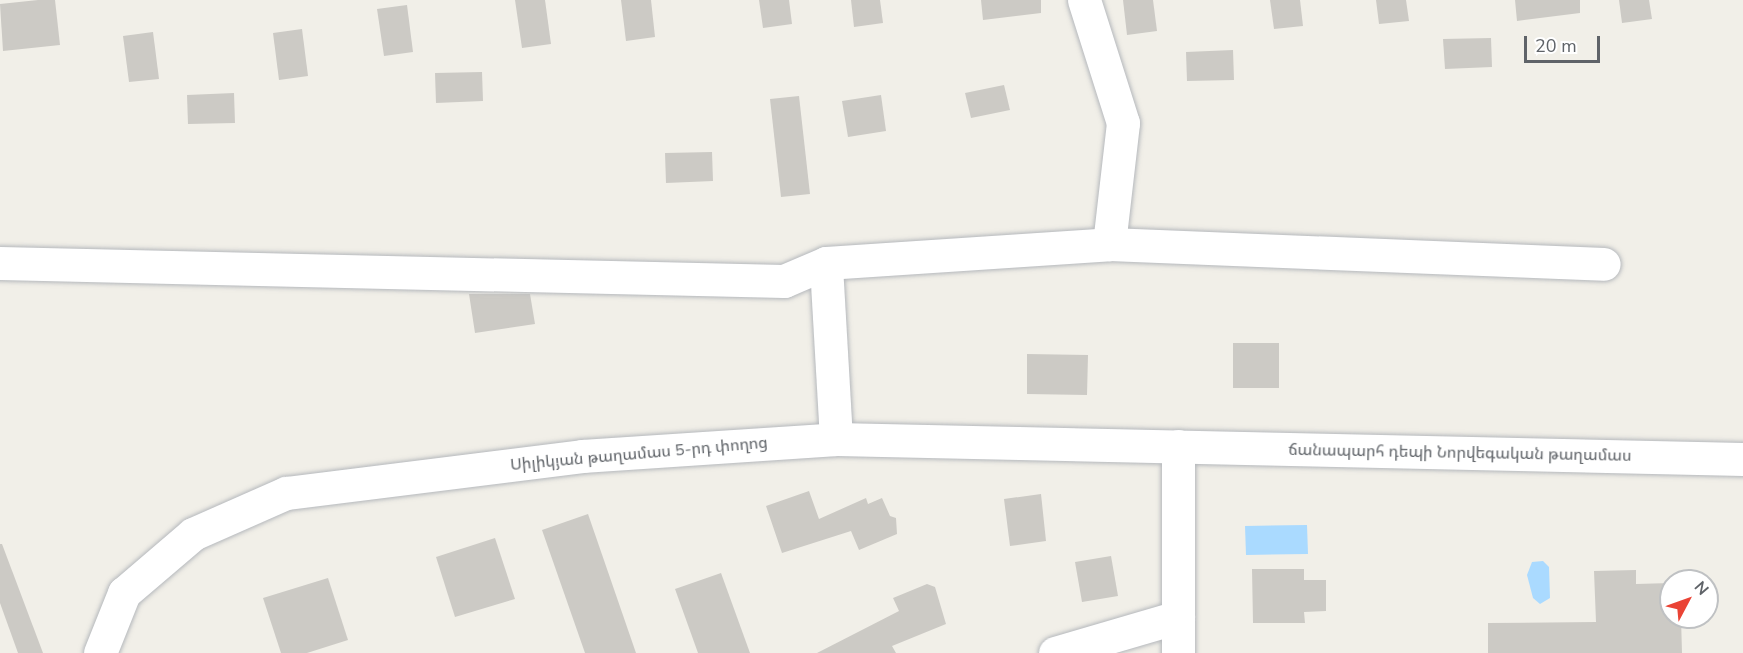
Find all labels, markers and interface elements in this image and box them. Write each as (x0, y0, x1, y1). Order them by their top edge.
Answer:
scale bar (1527, 24, 1604, 62)
text: 20 m (1535, 34, 1577, 58)
street label: Սիլիկյան թաղամաս 5-րդ փողոց (509, 433, 769, 475)
street label: ճանապարհ դեպի Նորվեգական թաղամաս (1288, 440, 1632, 466)
north arrow (1659, 569, 1719, 629)
text: N (1689, 577, 1713, 600)

